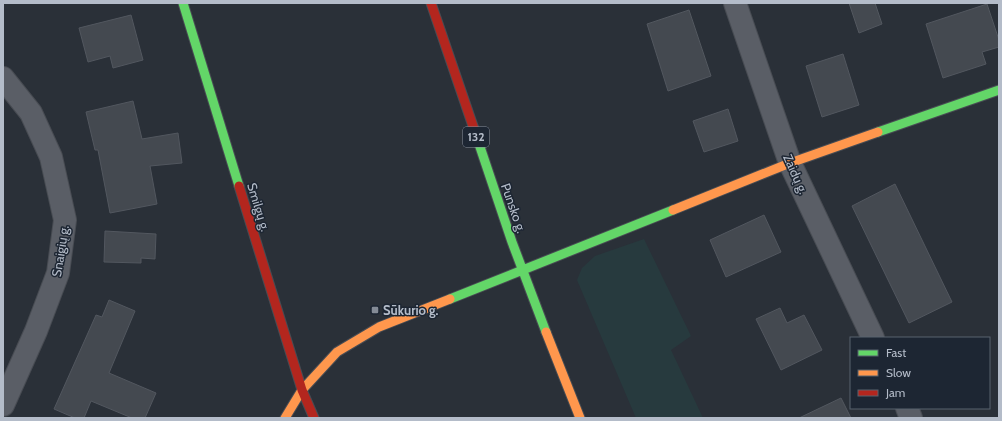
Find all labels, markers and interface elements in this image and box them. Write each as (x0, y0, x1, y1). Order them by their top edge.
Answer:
road number: 132 (463, 127, 489, 147)
street label: Zaidų g. (780, 151, 812, 197)
street label: Smilgų g. (244, 181, 274, 234)
street label: Punsko g. (498, 181, 530, 235)
street label: Snaigių g. (48, 224, 72, 278)
place label: Sūkurio g. (383, 302, 438, 318)
marker: Sūkurio g. (370, 305, 380, 315)
legend (850, 337, 990, 409)
text: Fast (886, 345, 906, 360)
text: Slow (886, 365, 911, 380)
text: Jam (885, 385, 905, 400)

